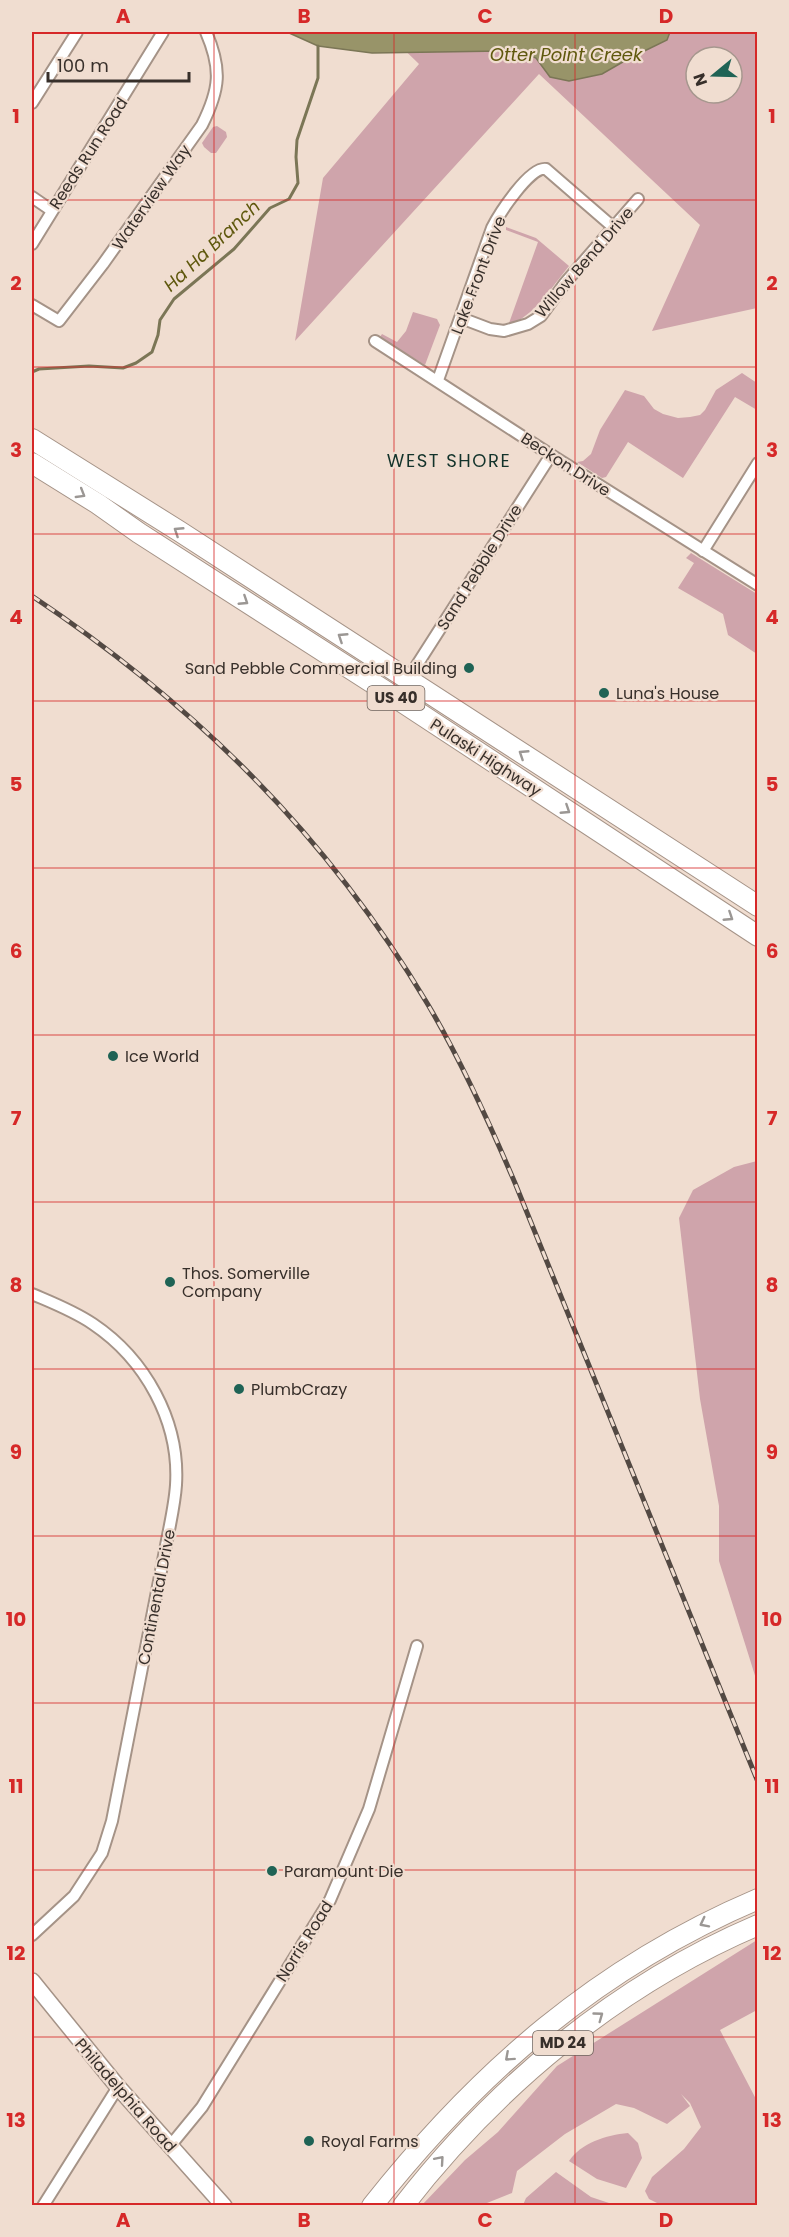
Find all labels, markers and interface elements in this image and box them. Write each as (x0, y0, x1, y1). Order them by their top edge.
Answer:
text: A (116, 2, 131, 30)
text: B (297, 2, 311, 30)
text: C (477, 2, 493, 30)
text: D (659, 2, 673, 30)
water label: Otter Point Creek (490, 42, 643, 67)
scale bar (48, 45, 189, 83)
north arrow (684, 45, 744, 105)
text: 100 m (57, 53, 109, 78)
text: N (687, 70, 713, 89)
street label: Reeds Run Road (44, 93, 133, 214)
text: 1 (12, 102, 20, 130)
text: 1 (768, 102, 776, 130)
street label: Waterview Way (106, 140, 196, 255)
water label: Ha Ha Branch (158, 194, 265, 297)
street label: Willow Bend Drive (530, 202, 639, 323)
street label: Lake Front Drive (445, 213, 512, 338)
text: 2 (10, 269, 22, 297)
text: 2 (766, 269, 778, 297)
street label: Beckon Drive (516, 427, 615, 502)
text: 3 (10, 436, 22, 464)
text: 3 (766, 436, 778, 464)
district label: WEST SHORE (387, 448, 511, 473)
one-way arrow (75, 486, 85, 498)
street label: Sand Pebble Drive (431, 500, 528, 635)
one-way arrow (174, 526, 184, 538)
one-way arrow (237, 594, 248, 605)
text: 4 (9, 603, 23, 631)
text: 4 (765, 603, 779, 631)
one-way arrow (338, 632, 348, 644)
place label: Sand Pebble Commercial Building (185, 657, 457, 680)
marker: Sand Pebble Commercial Building (462, 661, 476, 675)
place label: Luna's House (616, 682, 719, 705)
road number: US 40 (368, 686, 424, 710)
marker: Luna's House (597, 686, 611, 700)
street label: Pulaski Highway (426, 713, 546, 802)
one-way arrow (519, 750, 530, 761)
text: 5 (10, 770, 23, 798)
text: 5 (766, 770, 779, 798)
one-way arrow (560, 803, 571, 814)
one-way arrow (723, 910, 733, 922)
text: 6 (10, 937, 22, 965)
text: 6 (766, 937, 778, 965)
place label: Ice World (125, 1045, 199, 1068)
marker: Ice World (106, 1049, 120, 1063)
text: 7 (11, 1104, 22, 1132)
text: 7 (767, 1104, 778, 1132)
place label: Thos. Somerville Company (182, 1262, 310, 1303)
text: 8 (10, 1271, 22, 1299)
text: 8 (766, 1271, 778, 1299)
marker: Thos. Somerville Company (163, 1275, 177, 1289)
place label: PlumbCrazy (251, 1378, 347, 1401)
marker: PlumbCrazy (232, 1382, 246, 1396)
text: 9 (10, 1438, 22, 1466)
text: 9 (766, 1438, 778, 1466)
street label: Continental Drive (132, 1527, 181, 1667)
text: 10 (6, 1605, 26, 1633)
text: 10 (762, 1605, 782, 1633)
text: 11 (8, 1772, 24, 1800)
text: 11 (764, 1772, 780, 1800)
place label: Paramount Die (284, 1860, 403, 1883)
marker: Paramount Die (265, 1864, 279, 1878)
street label: Norris Road (270, 1896, 338, 1986)
one-way arrow (700, 1916, 710, 1927)
text: 12 (7, 1939, 25, 1967)
text: 12 (763, 1939, 781, 1967)
one-way arrow (593, 2012, 604, 2023)
road number: MD 24 (533, 2031, 593, 2055)
street label: Philadelphia Road (70, 2033, 182, 2157)
one-way arrow (505, 2050, 516, 2061)
text: 13 (6, 2106, 26, 2134)
text: 13 (762, 2106, 782, 2134)
place label: Royal Farms (321, 2130, 419, 2153)
marker: Royal Farms (302, 2134, 316, 2148)
one-way arrow (433, 2156, 444, 2167)
text: A (116, 2206, 131, 2234)
text: B (297, 2206, 311, 2234)
text: C (477, 2206, 493, 2234)
text: D (659, 2206, 673, 2234)

